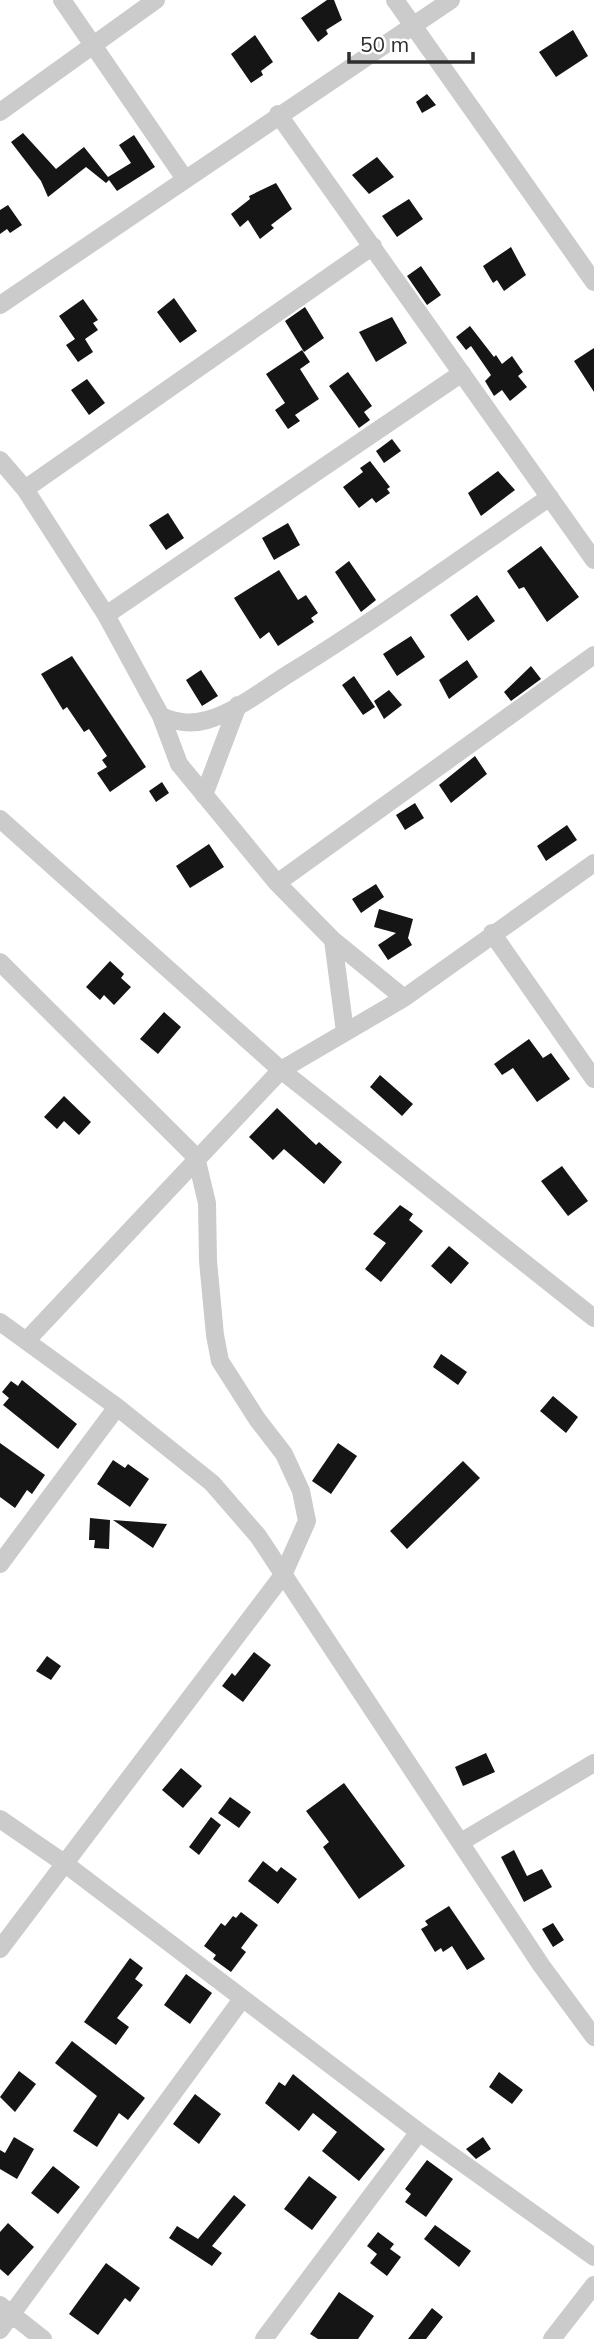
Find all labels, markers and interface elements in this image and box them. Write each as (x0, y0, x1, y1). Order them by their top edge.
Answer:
scale bar (349, 21, 473, 65)
text: 50 m (360, 31, 409, 57)

